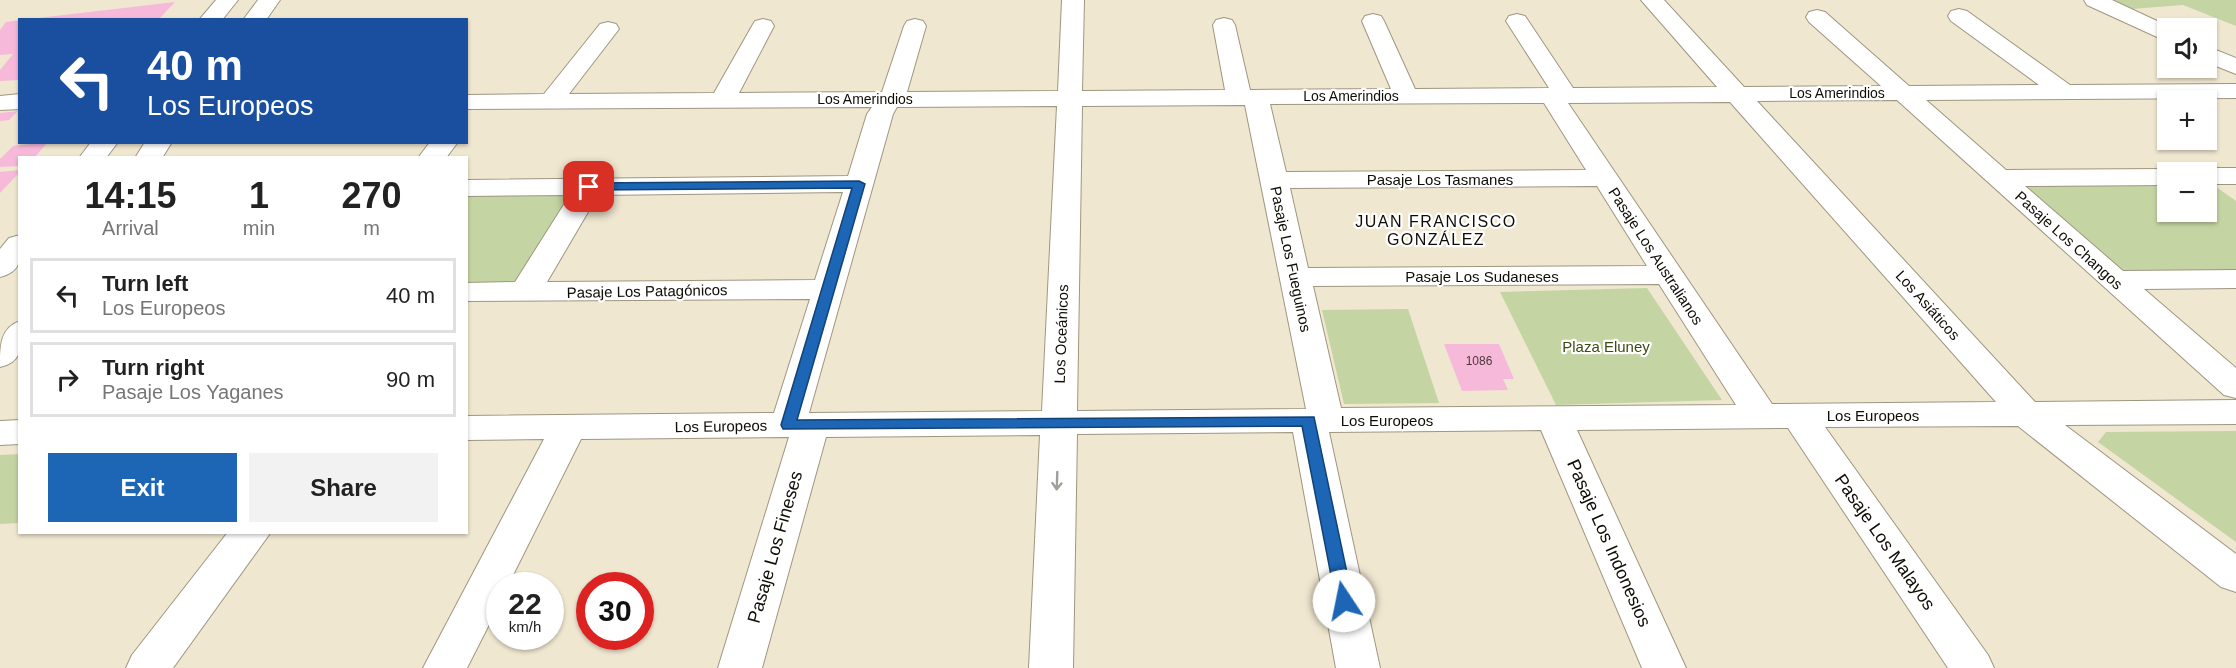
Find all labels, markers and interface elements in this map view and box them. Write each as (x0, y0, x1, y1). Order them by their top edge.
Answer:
map controls (2157, 18, 2217, 222)
button: sound (2157, 18, 2217, 78)
icon: left (48, 42, 126, 120)
text: 40 m (147, 42, 243, 89)
street label: Los Amerindios (1789, 85, 1885, 101)
street label: Los Amerindios (1303, 88, 1399, 104)
button: + (2157, 90, 2217, 150)
text: Los Europeos (147, 91, 314, 121)
street label: Los Amerindios (817, 91, 913, 107)
pin (563, 161, 614, 212)
button: − (2157, 162, 2217, 222)
icon: arrive (572, 170, 605, 203)
street label: Pasaje Los Tasmanes (1367, 171, 1513, 188)
text: 14:15 (84, 175, 176, 216)
text: 1 (249, 175, 269, 216)
text: 270 (341, 175, 402, 216)
street label: Pasaje Los Australianos (1605, 184, 1707, 328)
street label: Pasaje Los Fueguinos (1267, 185, 1315, 333)
street label: Pasaje Los Changos (2012, 187, 2126, 293)
district label: JUAN FRANCISCO GONZÁLEZ (1355, 213, 1517, 248)
text: Arrival (102, 217, 159, 239)
text: min (243, 217, 275, 239)
text: m (363, 217, 380, 239)
street label: Los Asiáticos (1892, 267, 1964, 343)
street label: Pasaje Los Sudaneses (1405, 268, 1559, 285)
text: Turn left (102, 271, 188, 296)
icon: left (51, 279, 84, 312)
street label: Pasaje Los Patagónicos (566, 281, 728, 301)
text: 40 m (386, 283, 435, 308)
street label: Los Oceánicos (1051, 284, 1071, 384)
text: Los Europeos (102, 297, 225, 319)
park label: Plaza Eluney (1562, 338, 1650, 355)
house number: 1086 (1466, 354, 1493, 368)
text: Turn right (102, 355, 204, 380)
icon: right (51, 363, 84, 396)
text: 90 m (386, 367, 435, 392)
text: Pasaje Los Yaganes (102, 381, 284, 403)
street label: Los Europeos (1827, 407, 1919, 424)
street label: Los Europeos (1341, 412, 1433, 429)
street label: Los Europeos (675, 417, 767, 435)
button: Exit (48, 453, 237, 522)
button: Share (249, 453, 438, 522)
street label: Pasaje Los Indonesios (1563, 456, 1655, 630)
street label: Pasaje Los Fineses (744, 469, 806, 625)
street label: Pasaje Los Malayos (1831, 470, 1939, 614)
one-way arrow (1051, 471, 1062, 491)
position arrow (1312, 569, 1376, 633)
speed limit sign: 30 (576, 572, 654, 650)
text: 22 (508, 587, 542, 620)
text: km/h (509, 618, 541, 635)

